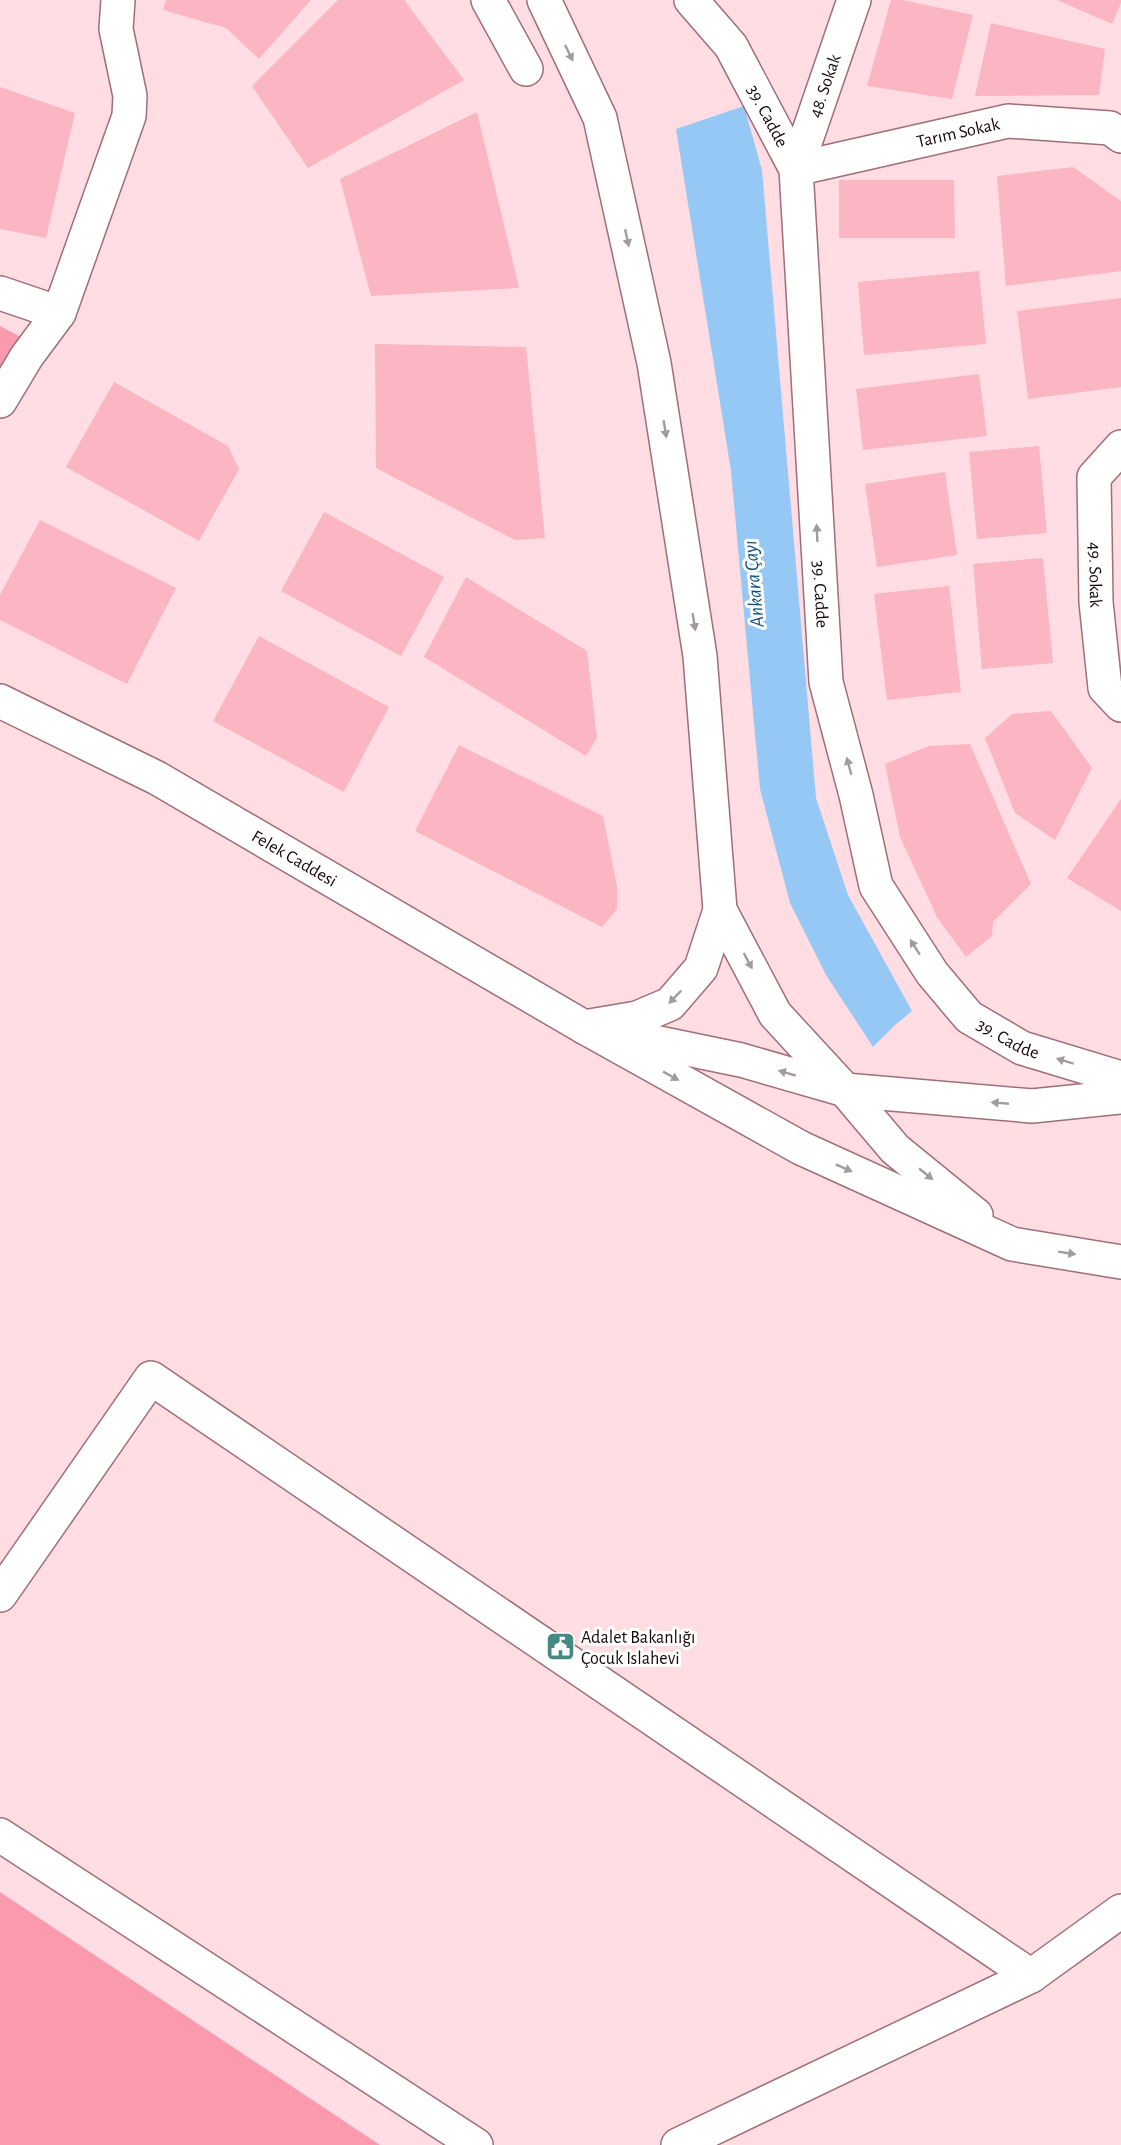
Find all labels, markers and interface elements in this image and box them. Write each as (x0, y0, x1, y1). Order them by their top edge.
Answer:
one-way arrow (565, 44, 574, 61)
street label: 48. Sokak (806, 51, 845, 120)
street label: 39. Cadde (743, 82, 791, 150)
street label: Tarım Sokak (915, 115, 1002, 151)
one-way arrow (623, 229, 632, 248)
one-way arrow (660, 420, 669, 439)
one-way arrow (813, 523, 822, 542)
water label: Ankara Çayı (740, 540, 768, 629)
street label: 49. Sokak (1085, 542, 1105, 609)
street label: 39. Cadde (809, 560, 831, 629)
one-way arrow (690, 612, 699, 631)
one-way arrow (843, 757, 853, 775)
street label: Felek Caddesi (248, 827, 340, 891)
one-way arrow (909, 939, 921, 955)
one-way arrow (743, 953, 752, 970)
one-way arrow (668, 989, 682, 1004)
street label: 39. Cadde (974, 1016, 1041, 1063)
one-way arrow (1056, 1056, 1074, 1065)
one-way arrow (778, 1068, 796, 1077)
one-way arrow (663, 1071, 680, 1081)
one-way arrow (991, 1098, 1010, 1108)
one-way arrow (835, 1163, 852, 1172)
one-way arrow (918, 1167, 933, 1179)
one-way arrow (1057, 1249, 1076, 1258)
place label: Adalet Bakanlığı Çocuk Islahevi (581, 1629, 695, 1668)
public building icon: Adalet Bakanlığı Çocuk Islahevi (544, 1631, 576, 1663)

